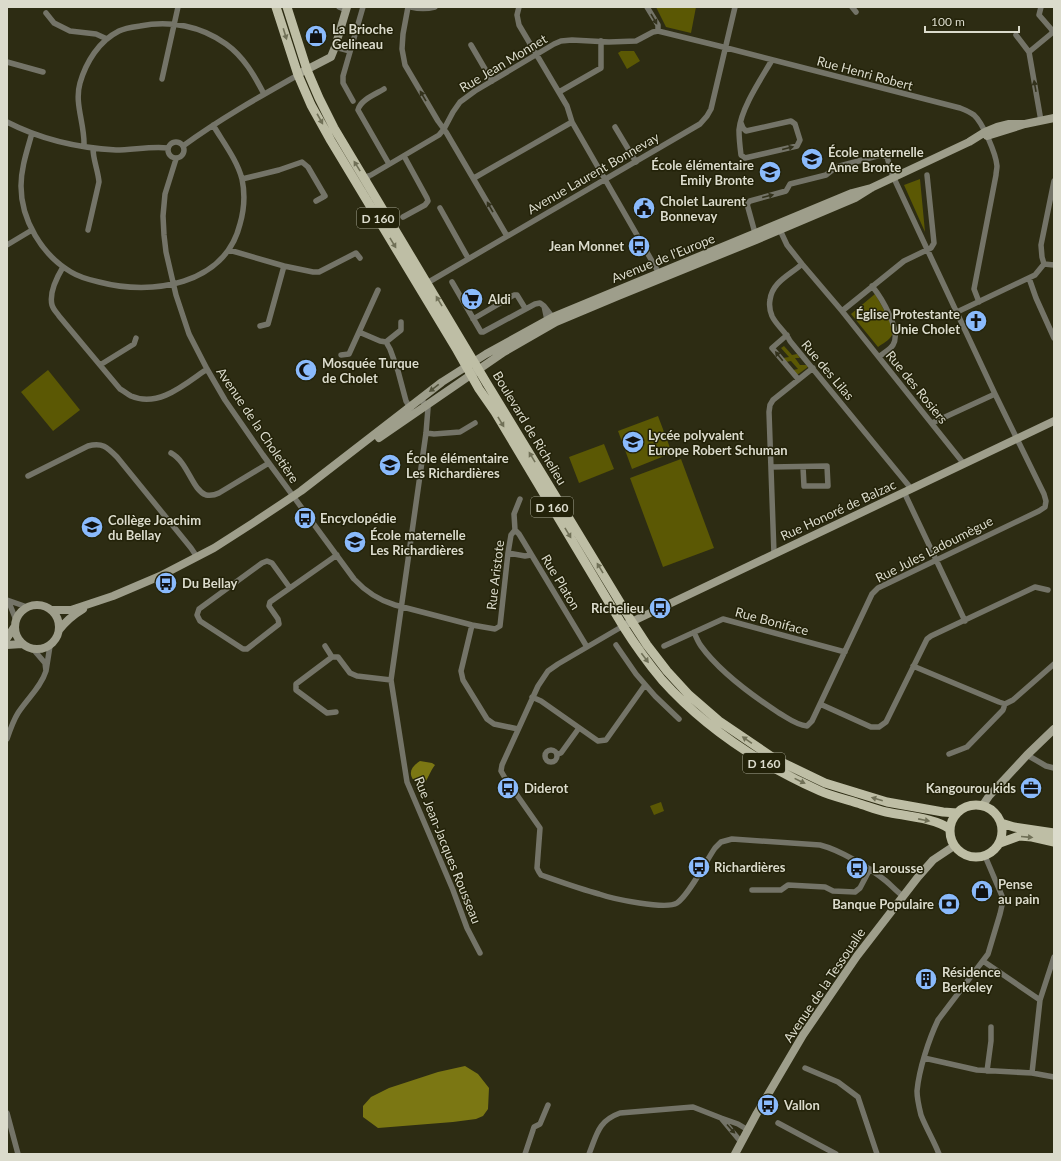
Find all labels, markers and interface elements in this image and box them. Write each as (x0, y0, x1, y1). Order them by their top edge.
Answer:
scale bar (925, 8, 1019, 34)
one-way arrow (651, 13, 657, 25)
text: 100 m (931, 14, 965, 29)
place label: La Brioche Gelineau (332, 21, 393, 52)
shop icon: La Brioche Gelineau (303, 23, 329, 49)
one-way arrow (282, 28, 288, 40)
street label: Rue Jean Monnet (456, 30, 550, 95)
street label: Rue Henri Robert (815, 52, 915, 94)
one-way arrow (1032, 80, 1038, 92)
one-way arrow (420, 90, 427, 102)
one-way arrow (316, 114, 323, 125)
street label: Avenue Laurent Bonnevay (524, 128, 662, 217)
place label: École maternelle Anne Bronte (827, 144, 924, 175)
one-way arrow (782, 145, 794, 151)
school or university icon: École maternelle Anne Bronte (799, 146, 825, 172)
place label: École élémentaire Emily Bronte (651, 157, 754, 188)
school or university icon: École élémentaire Emily Bronte (757, 159, 783, 185)
one-way arrow (354, 160, 361, 172)
place label: Cholet Laurent Bonnevay (660, 193, 746, 224)
one-way arrow (762, 193, 774, 199)
public building icon: Cholet Laurent Bonnevay (631, 195, 657, 221)
one-way arrow (487, 201, 494, 213)
road number: D 160 (357, 208, 399, 228)
street label: Avenue de l’Europe (609, 230, 717, 286)
bus stop icon: Jean Monnet (626, 233, 652, 259)
one-way arrow (389, 237, 396, 249)
place label: Jean Monnet (549, 238, 624, 254)
supermarket icon: Aldi (459, 286, 485, 312)
place label: Aldi (487, 291, 511, 307)
one-way arrow (435, 295, 442, 307)
place label: Église Protestante Unie Cholet (856, 306, 960, 337)
church icon: Église Protestante Unie Cholet (963, 308, 989, 334)
street label: Rue des Lilas (798, 337, 858, 404)
street label: Rue des Rosiers (883, 347, 952, 427)
one-way arrow (774, 351, 783, 362)
place label: Mosquée Turque de Cholet (322, 355, 419, 386)
mosque icon: Mosquée Turque de Cholet (293, 357, 319, 383)
street label: Avenue de la Choletière (213, 364, 303, 486)
street label: Boulevard de Richelieu (490, 368, 570, 488)
one-way arrow (429, 384, 440, 393)
one-way arrow (497, 416, 504, 428)
place label: Lycée polyvalent Europe Robert Schuman (648, 427, 788, 458)
school or university icon: Lycée polyvalent Europe Robert Schuman (620, 429, 646, 455)
place label: École élémentaire Les Richardières (406, 450, 509, 481)
school or university icon: École élémentaire Les Richardières (377, 452, 403, 478)
one-way arrow (528, 452, 536, 462)
street label: Rue Honoré de Balzac (778, 476, 898, 544)
road number: D 160 (531, 497, 573, 517)
bus stop icon: Encyclopédie (292, 505, 318, 531)
place label: Encyclopédie (320, 510, 397, 526)
place label: Collège Joachim du Bellay (108, 512, 201, 543)
street label: Rue Jules Ladoumègue (873, 512, 996, 586)
school or university icon: Collège Joachim du Bellay (79, 514, 105, 540)
place label: École maternelle Les Richardières (370, 527, 466, 558)
one-way arrow (564, 527, 571, 539)
school or university icon: École maternelle Les Richardières (342, 529, 368, 555)
street label: Rue Aristote (483, 539, 507, 611)
street label: Rue Platon (538, 551, 584, 613)
one-way arrow (596, 562, 603, 574)
bus stop icon: Du Bellay (153, 570, 179, 596)
place label: Du Bellay (182, 575, 238, 591)
bus stop icon: Richelieu (647, 595, 673, 621)
place label: Richelieu (591, 600, 644, 616)
street label: Rue Boniface (734, 604, 811, 639)
one-way arrow (641, 653, 649, 664)
one-way arrow (741, 736, 752, 744)
road number: D 160 (743, 753, 785, 773)
street label: Rue Jean-Jacques Rousseau (411, 774, 485, 926)
bus stop icon: Diderot (495, 775, 521, 801)
office icon: Kangourou kids (1018, 775, 1044, 801)
one-way arrow (795, 778, 806, 784)
place label: Diderot (524, 780, 568, 796)
place label: Kangourou kids (926, 780, 1016, 796)
one-way arrow (871, 796, 883, 802)
one-way arrow (918, 817, 930, 823)
one-way arrow (1021, 834, 1033, 840)
bus stop icon: Richardières (686, 854, 712, 880)
bus stop icon: Larousse (844, 855, 870, 881)
place label: Richardières (714, 859, 786, 875)
place label: Larousse (872, 860, 923, 876)
place label: Pense au pain (998, 876, 1040, 907)
shop icon: Pense au pain (969, 878, 995, 904)
bank icon: Banque Populaire (936, 891, 962, 917)
place label: Banque Populaire (832, 896, 934, 912)
street label: Avenue de la Tessoualle (780, 925, 868, 1045)
place label: Résidence Berkeley (942, 964, 1001, 995)
building icon: Résidence Berkeley (913, 966, 939, 992)
bus stop icon: Vallon (755, 1092, 781, 1118)
place label: Vallon (783, 1097, 820, 1113)
one-way arrow (726, 1124, 735, 1135)

